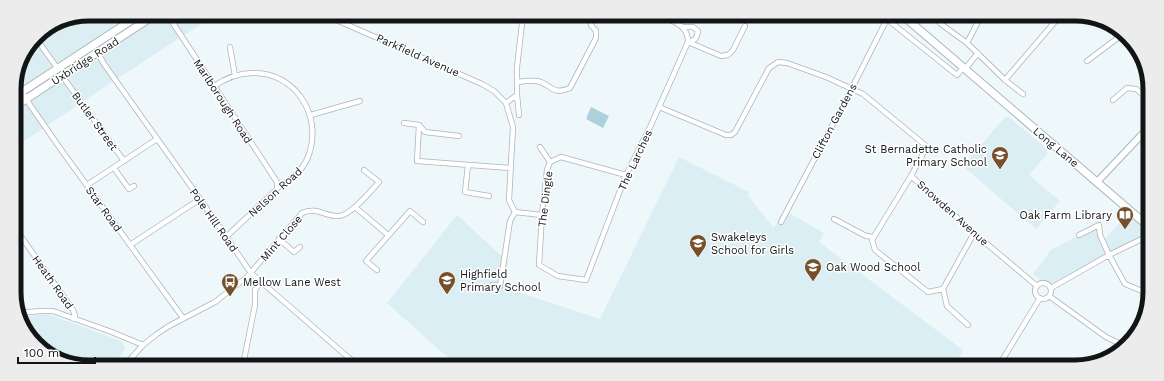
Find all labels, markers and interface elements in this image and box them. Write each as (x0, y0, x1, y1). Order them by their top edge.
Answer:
street label: Parkfield Avenue (374, 31, 461, 80)
street label: Uxbridge Road (49, 35, 121, 88)
street label: Marlborough Road (190, 57, 255, 146)
street label: Clifton Gardens (809, 81, 860, 161)
street label: Butler Street (69, 89, 120, 153)
street label: Long Lane (1030, 125, 1081, 170)
street label: The Larches (616, 128, 655, 193)
place label: St Bernadette Catholic Primary School (865, 143, 988, 169)
school or university icon: St Bernadette Catholic Primary School (990, 145, 1010, 170)
street label: Nelson Road (246, 165, 305, 220)
street label: The Dingle (536, 170, 555, 228)
street label: Snowden Avenue (914, 178, 991, 249)
street label: Star Road (83, 184, 124, 234)
street label: Pole Hill Road (187, 186, 240, 255)
library icon: Oak Farm Library (1115, 205, 1135, 230)
place label: Oak Farm Library (1020, 209, 1112, 222)
street label: Mint Close (258, 213, 305, 264)
place label: Swakeleys School for Girls (711, 231, 794, 257)
school or university icon: Swakeleys School for Girls (688, 233, 708, 258)
street label: Heath Road (29, 253, 76, 312)
school or university icon: Oak Wood School (803, 257, 823, 282)
place label: Oak Wood School (826, 261, 921, 274)
place label: Highfield Primary School (460, 268, 542, 294)
school or university icon: Highfield Primary School (437, 270, 457, 295)
bus stop icon: Mellow Lane West (220, 272, 240, 297)
place label: Mellow Lane West (243, 276, 341, 289)
scale bar (18, 339, 95, 365)
text: 100 m (24, 346, 59, 360)

